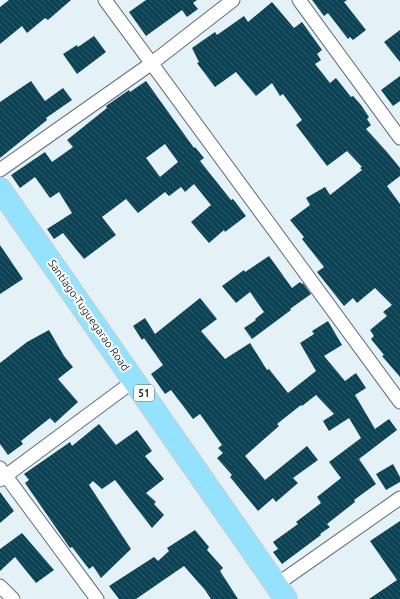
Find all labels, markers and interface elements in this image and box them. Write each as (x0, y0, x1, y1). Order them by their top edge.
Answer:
street label: Santiago-Tuguegarao Road (46, 257, 132, 373)
road number: 51 (134, 385, 154, 401)

